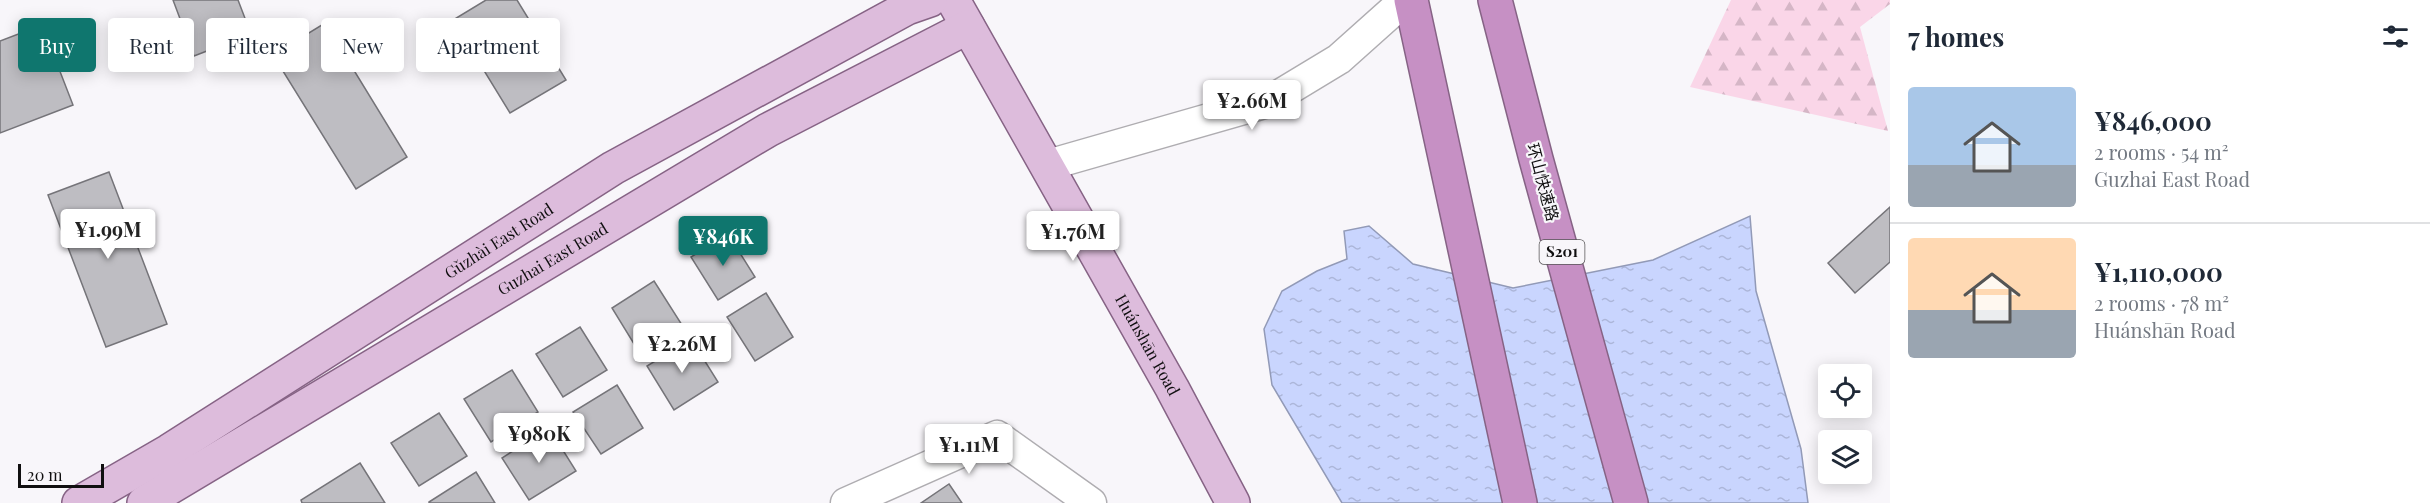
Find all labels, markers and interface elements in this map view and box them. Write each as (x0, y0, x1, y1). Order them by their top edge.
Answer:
chip: Buy (18, 18, 96, 72)
chip: Rent (108, 18, 194, 72)
chip: Filters (206, 18, 309, 72)
chip: New (321, 18, 404, 72)
chip: Apartment (416, 18, 560, 72)
text: 7 homes (1908, 19, 2004, 54)
icon: filters (2379, 20, 2412, 53)
pin: ¥2.66M (1203, 80, 1301, 131)
text: ¥2.66M (1217, 86, 1287, 113)
text: ¥846,000 (2094, 103, 2212, 138)
icon: home (1956, 111, 2028, 183)
text: 2 rooms · 54 m² (2094, 138, 2229, 165)
street label: 环山快速路 (1523, 141, 1564, 223)
text: Guzhai East Road (2094, 165, 2250, 192)
street label: Gǔzhài East Road (440, 198, 557, 283)
pin: ¥1.99M (59, 209, 157, 260)
pin: ¥1.76M (1024, 211, 1122, 262)
text: ¥1.99M (74, 215, 142, 242)
pin: ¥846K (681, 216, 765, 267)
street label: Guzhai East Road (493, 217, 611, 299)
text: ¥1.76M (1040, 217, 1106, 244)
text: ¥846K (693, 222, 753, 249)
road number: S201 (1540, 240, 1584, 264)
text: ¥1,110,000 (2094, 254, 2223, 289)
icon: home (1956, 262, 2028, 334)
text: 2 rooms · 78 m² (2094, 289, 2229, 316)
street label: Huánshān Road (1111, 290, 1185, 399)
text: Huánshān Road (2094, 316, 2236, 343)
pin: ¥2.26M (633, 323, 731, 374)
text: ¥2.26M (647, 329, 717, 356)
map controls (1818, 364, 1872, 484)
button: locate (1818, 364, 1872, 418)
pin: ¥980K (497, 413, 581, 464)
text: ¥980K (507, 419, 571, 446)
pin: ¥1.11M (920, 424, 1018, 475)
text: ¥1.11M (939, 430, 999, 457)
button: layers (1818, 430, 1872, 484)
scale bar (18, 461, 104, 488)
text: 20 m (27, 464, 62, 485)

